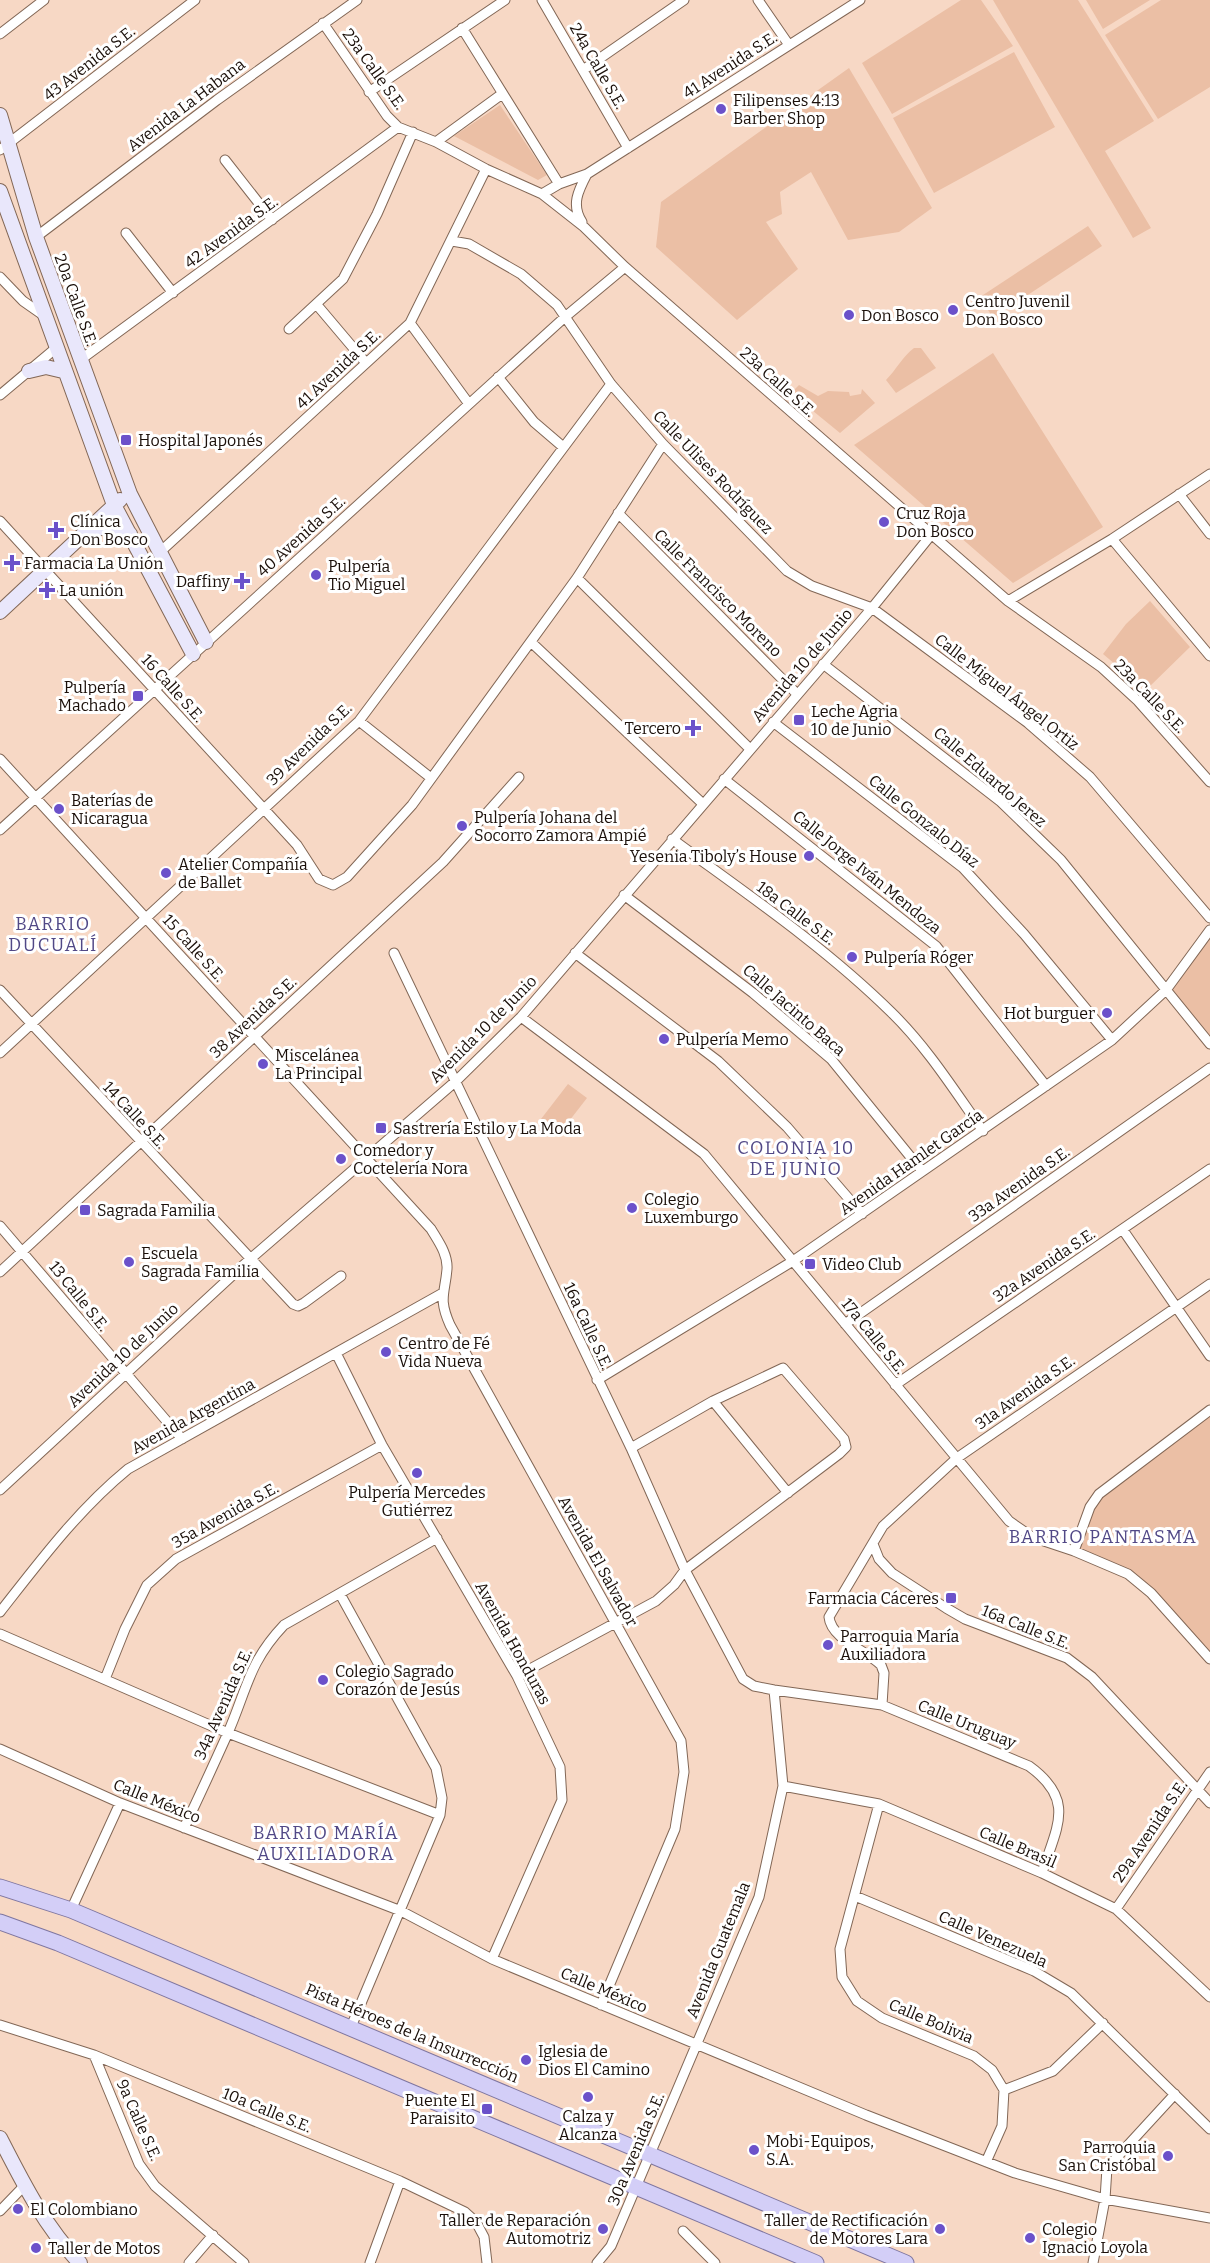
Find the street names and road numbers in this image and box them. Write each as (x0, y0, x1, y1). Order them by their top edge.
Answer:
street label: 24a Calle S.E. (566, 20, 630, 112)
street label: 43 Avenida S.E. (39, 21, 139, 105)
street label: 23a Calle S.E. (338, 25, 410, 113)
street label: 41 Avenida S.E. (679, 28, 781, 102)
street label: Avenida La Habana (123, 54, 249, 155)
street label: 42 Avenida S.E. (181, 192, 281, 272)
street label: 20a Calle S.E. (51, 251, 101, 349)
street label: 41 Avenida S.E. (292, 325, 384, 413)
street label: 23a Calle S.E. (736, 343, 820, 421)
street label: Calle Ulises Rodríguez (649, 406, 777, 538)
street label: 40 Avenida S.E. (253, 491, 349, 581)
street label: Calle Francisco Moreno (650, 525, 786, 661)
street label: Avenida 10 de Junio (748, 604, 856, 726)
street label: Calle Miguel Ángel Ortiz (931, 629, 1084, 754)
street label: 16 Calle S.E. (138, 650, 208, 726)
street label: 23a Calle S.E. (1110, 655, 1190, 737)
street label: 39 Avenida S.E. (262, 699, 356, 789)
street label: Calle Eduardo Jerez (930, 723, 1051, 831)
street label: Calle Gonzalo Díaz (865, 771, 983, 872)
street label: Calle Jorge Iván Mendoza (789, 806, 945, 938)
street label: 18a Calle S.E. (753, 877, 839, 949)
street label: 15 Calle S.E. (159, 910, 229, 986)
street label: Calle Jacinto Baca (739, 960, 849, 1060)
street label: Avenida 10 de Junio (425, 971, 541, 1087)
street label: 38 Avenida S.E. (206, 972, 300, 1062)
street label: 14 Calle S.E. (99, 1078, 171, 1152)
street label: Avenida Hamlet García (836, 1105, 987, 1219)
street label: 33a Avenida S.E. (965, 1142, 1073, 1226)
street label: 32a Avenida S.E. (989, 1224, 1099, 1306)
street label: 13 Calle S.E. (45, 1257, 113, 1335)
street label: 16a Calle S.E. (560, 1280, 616, 1372)
street label: 17a Calle S.E. (838, 1294, 910, 1378)
street label: Avenida 10 de Junio (64, 1299, 182, 1411)
street label: 31a Avenida S.E. (972, 1351, 1078, 1433)
street label: Avenida Argentina (128, 1374, 258, 1458)
street label: 35a Avenida S.E. (168, 1478, 282, 1552)
street label: Avenida El Salvador (554, 1492, 642, 1630)
street label: Avenida Honduras (471, 1578, 555, 1708)
street label: 16a Calle S.E. (979, 1601, 1073, 1653)
street label: 34a Avenida S.E. (190, 1645, 256, 1763)
street label: Calle Uruguay (915, 1696, 1019, 1753)
street label: Calle México (111, 1775, 203, 1827)
street label: 29a Avenida S.E. (1109, 1776, 1191, 1886)
street label: Calle Brasil (976, 1822, 1060, 1872)
street label: Avenida Guatemala (682, 1879, 754, 2021)
street label: Calle Venezuela (936, 1907, 1051, 1972)
street label: Calle México (558, 1963, 650, 2017)
street label: Pista Héroes de la Insurrección (303, 1979, 521, 2087)
street label: Calle Bolivia (886, 1995, 976, 2047)
street label: 9a Calle S.E. (113, 2076, 165, 2164)
street label: 10a Calle S.E. (220, 2084, 314, 2136)
street label: 30a Avenida S.E. (604, 2090, 668, 2208)

